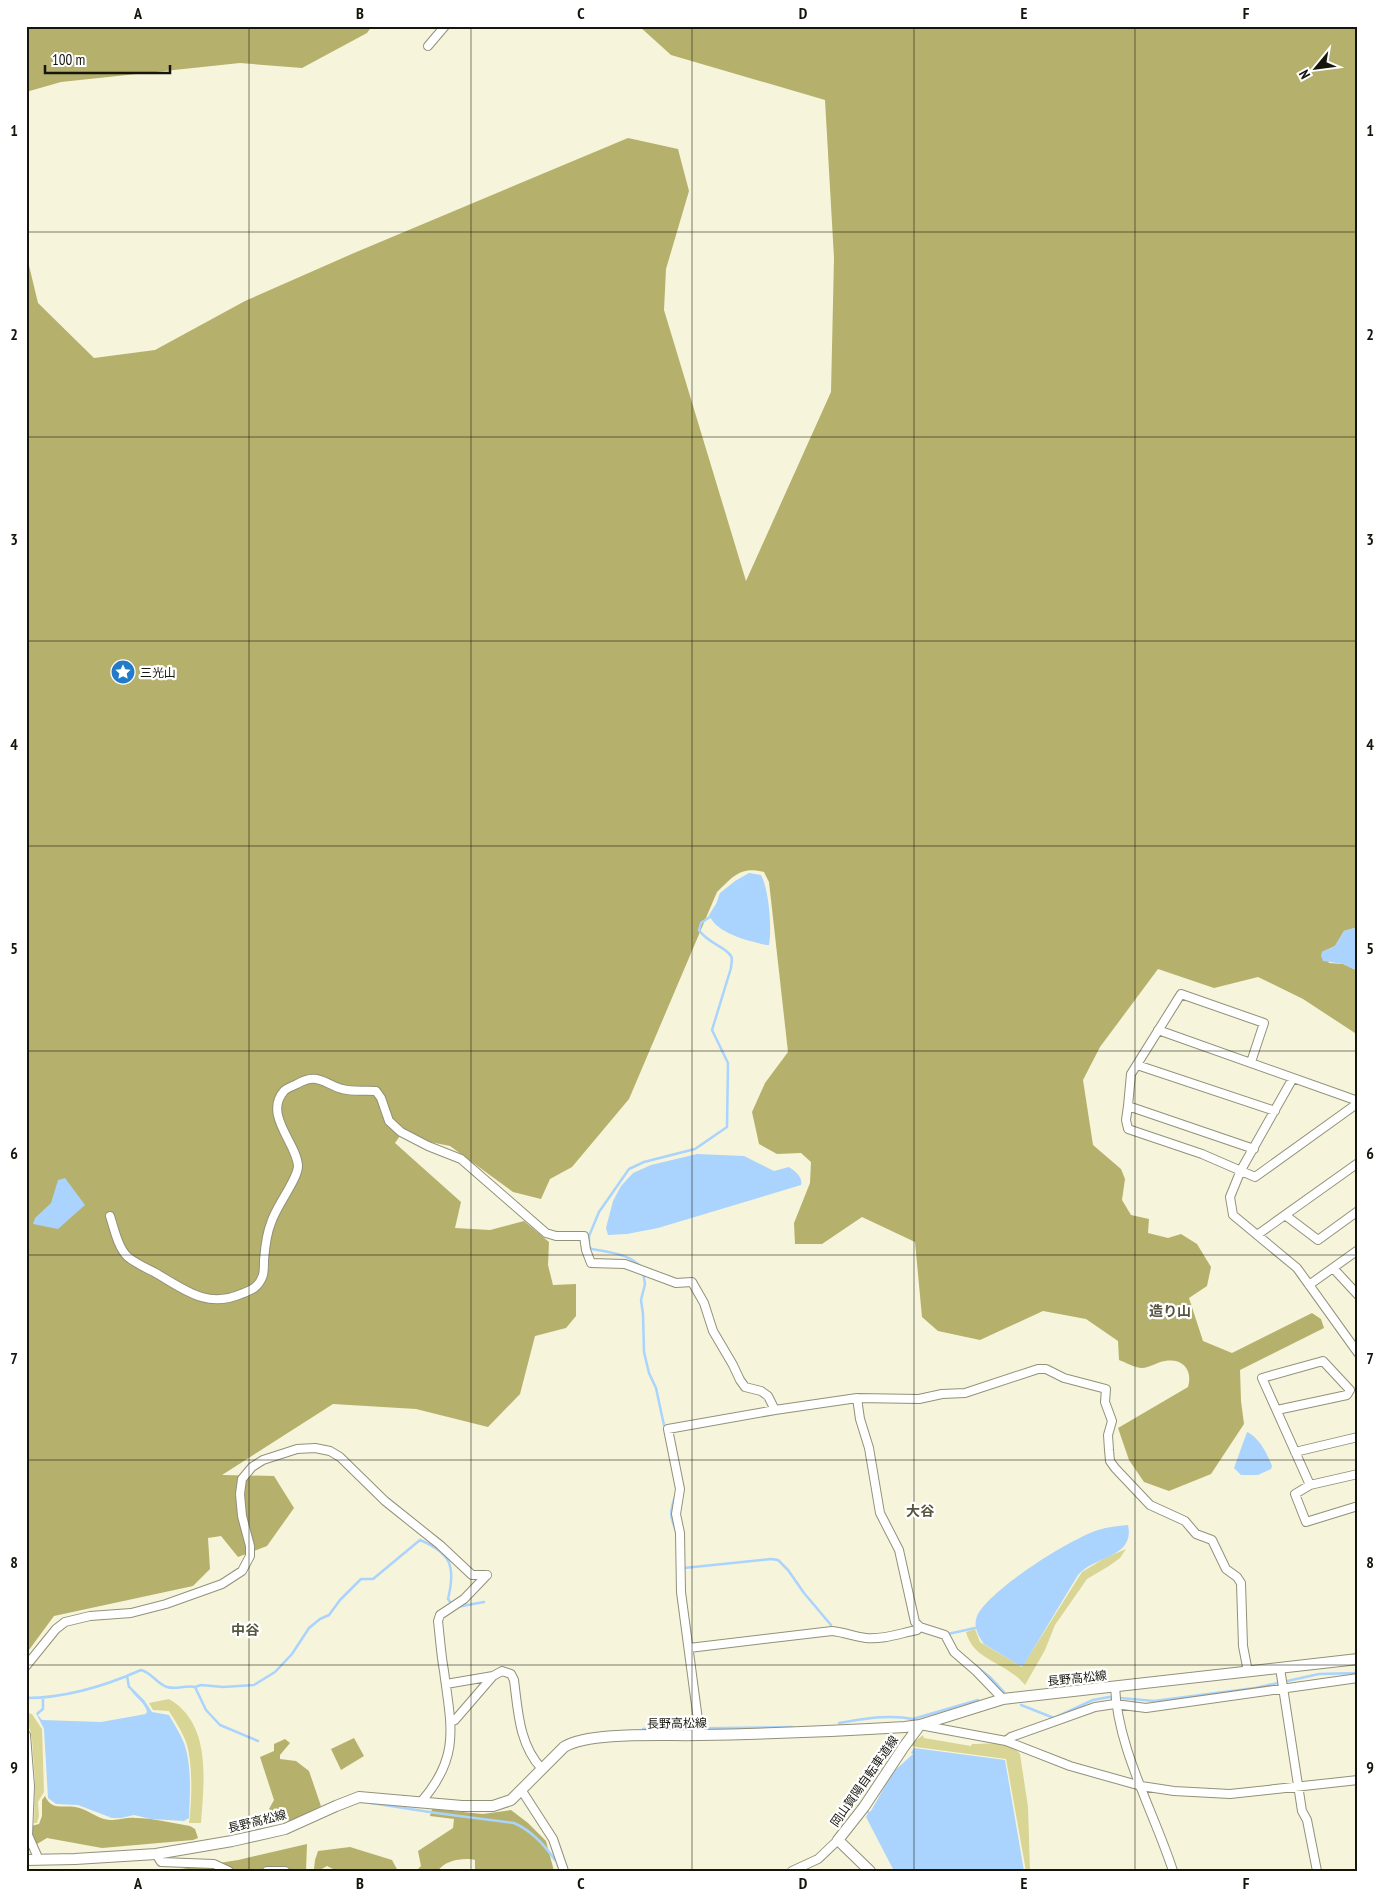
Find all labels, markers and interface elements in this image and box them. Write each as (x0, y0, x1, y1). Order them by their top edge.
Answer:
text: A (133, 3, 143, 23)
text: B (356, 3, 364, 23)
text: C (577, 3, 585, 23)
text: D (799, 3, 808, 23)
text: E (1021, 3, 1028, 23)
text: F (1243, 3, 1250, 23)
scale bar (45, 42, 170, 74)
north arrow (1292, 42, 1342, 92)
text: 100 m (52, 50, 85, 69)
text: N (1295, 67, 1314, 82)
text: 1 (10, 120, 18, 140)
text: 1 (1366, 120, 1374, 140)
text: 2 (10, 324, 18, 344)
text: 2 (1366, 324, 1374, 344)
text: 3 (10, 529, 18, 549)
text: 3 (1366, 529, 1374, 549)
place icon: 三光山 (110, 659, 136, 685)
place label: 三光山 (140, 665, 176, 680)
text: 4 (10, 734, 18, 754)
text: 4 (1366, 734, 1374, 754)
text: 5 (10, 938, 18, 958)
text: 5 (1366, 938, 1374, 958)
text: 6 (10, 1143, 18, 1163)
text: 6 (1366, 1143, 1374, 1163)
district label: 造り山 (1149, 1302, 1191, 1320)
text: 7 (10, 1348, 18, 1368)
text: 7 (1366, 1348, 1374, 1368)
district label: 大谷 (906, 1502, 935, 1520)
text: 8 (10, 1552, 18, 1572)
text: 8 (1366, 1552, 1374, 1572)
district label: 中谷 (231, 1621, 260, 1639)
street label: 長野高松線 (1046, 1667, 1108, 1689)
street label: 長野高松線 (647, 1715, 707, 1731)
street label: 岡山賀陽自転車道線 (827, 1732, 901, 1830)
text: 9 (10, 1757, 18, 1777)
text: 9 (1366, 1757, 1374, 1777)
street label: 長野高松線 (226, 1806, 288, 1836)
text: A (133, 1873, 143, 1893)
text: B (356, 1873, 364, 1893)
text: C (577, 1873, 585, 1893)
text: D (799, 1873, 808, 1893)
text: E (1021, 1873, 1028, 1893)
text: F (1243, 1873, 1250, 1893)

